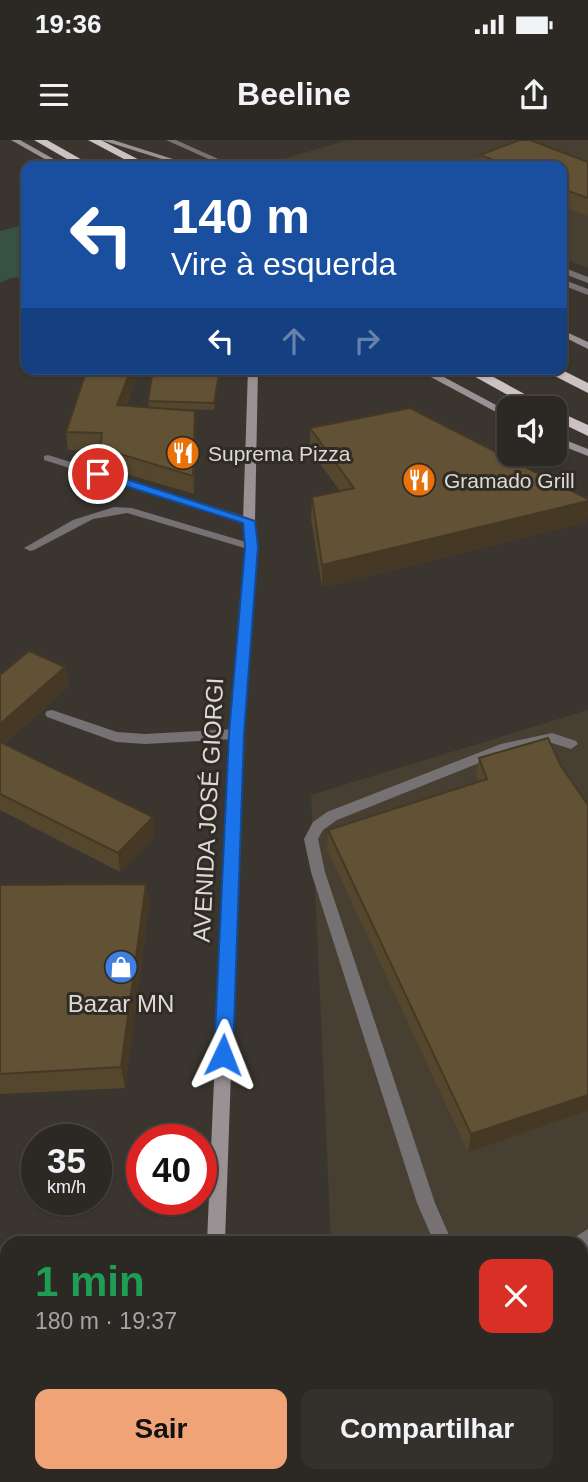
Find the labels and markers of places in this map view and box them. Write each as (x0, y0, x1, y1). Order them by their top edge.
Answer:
restaurant icon: Suprema Pizza (164, 434, 202, 472)
place label: Suprema Pizza (208, 442, 351, 465)
pin (68, 444, 128, 504)
restaurant icon: Gramado Grill (400, 461, 438, 499)
place label: Gramado Grill (444, 469, 575, 492)
shop icon: Bazar MN (102, 948, 140, 986)
place label: Bazar MN (68, 990, 174, 1017)

